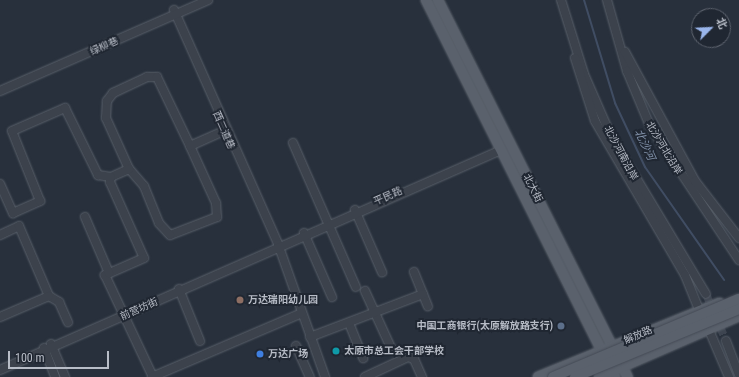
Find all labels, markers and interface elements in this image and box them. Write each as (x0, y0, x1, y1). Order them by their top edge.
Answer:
north arrow (691, 8, 731, 48)
text: 北 (713, 16, 730, 31)
street label: 绿柳巷 (88, 34, 120, 58)
street label: 西二道巷 (210, 109, 238, 151)
street label: 北沙河北沿岸 (643, 119, 685, 177)
street label: 北沙河南沿岸 (602, 124, 640, 182)
water label: 北沙河 (631, 127, 657, 163)
street label: 北大街 (521, 172, 545, 204)
street label: 平民路 (372, 184, 404, 208)
place label: 万达瑞阳幼儿园 (248, 294, 318, 306)
street label: 前营坊街 (118, 295, 160, 323)
marker: 万达瑞阳幼儿园 (235, 295, 245, 305)
place label: 中国工商银行(太原解放路支行) (417, 320, 553, 332)
marker: 中国工商银行(太原解放路支行) (556, 321, 566, 331)
street label: 解放路 (622, 324, 654, 346)
scale bar (10, 343, 111, 369)
place label: 太原市总工会干部学校 (344, 345, 444, 357)
marker: 太原市总工会干部学校 (331, 346, 341, 356)
place label: 万达广场 (268, 348, 308, 360)
marker: 万达广场 (255, 349, 265, 359)
text: 100 m (15, 351, 45, 365)

